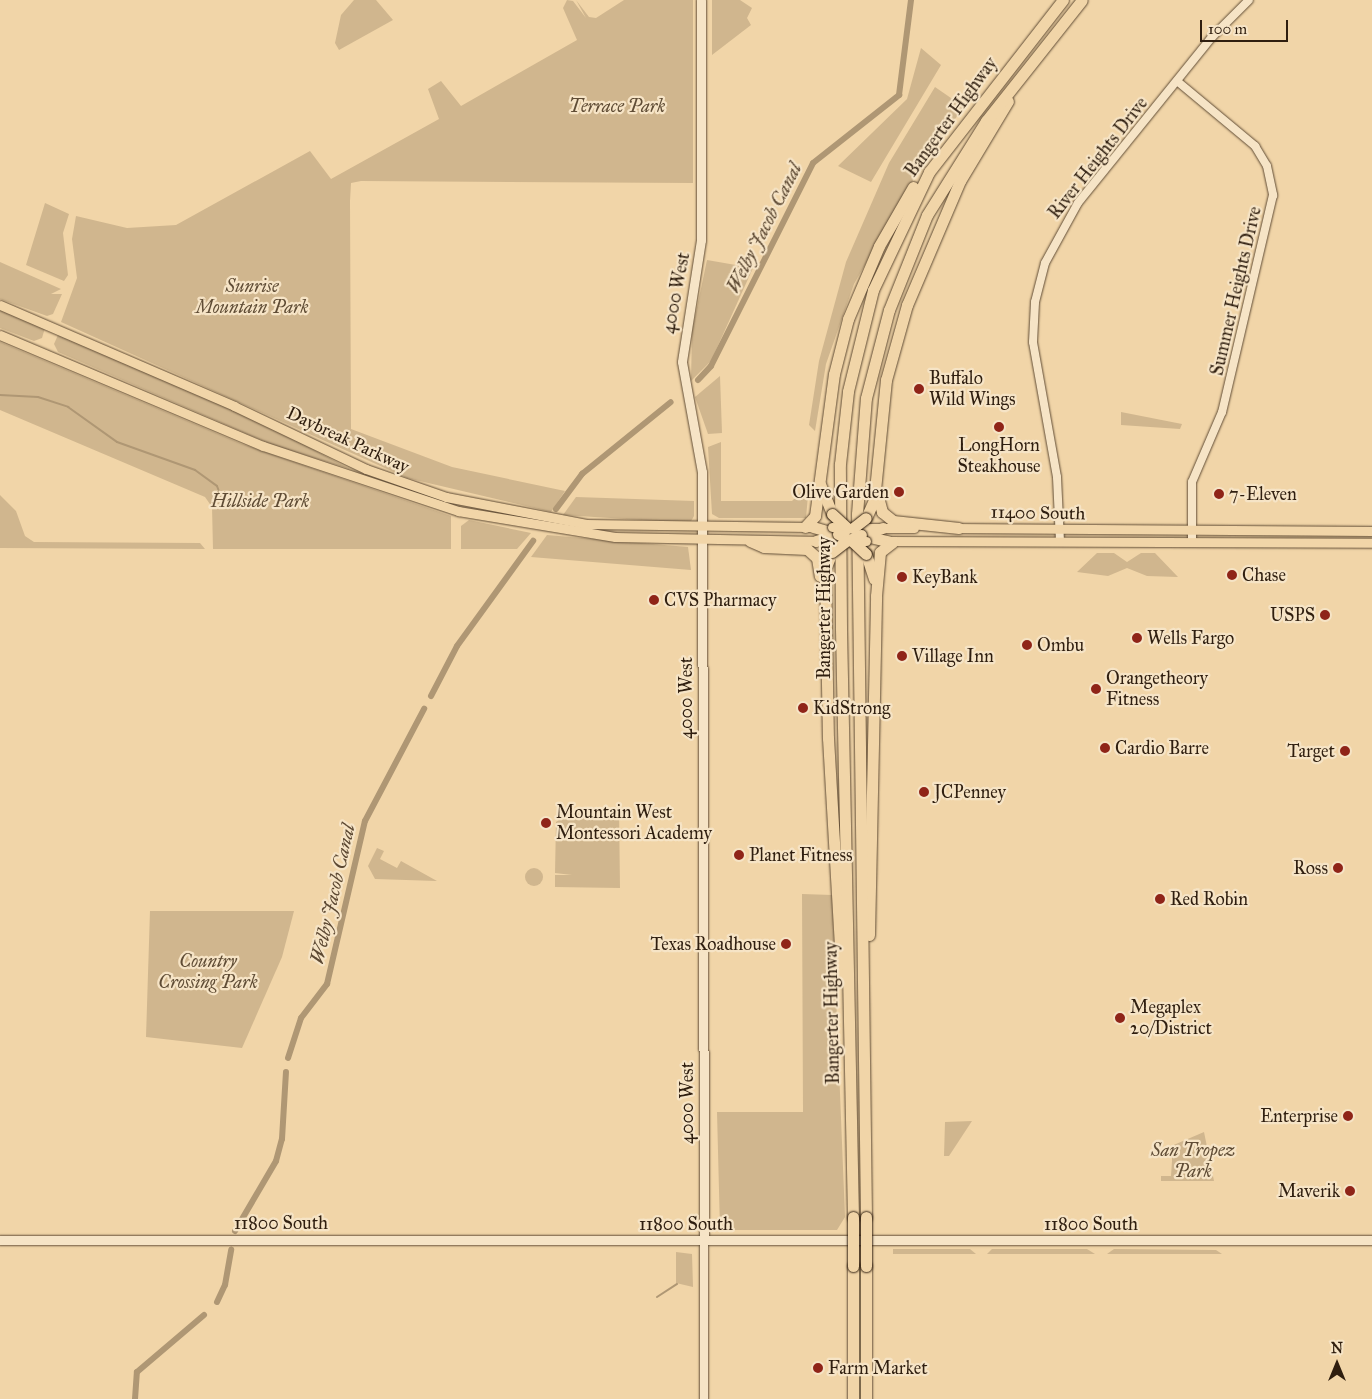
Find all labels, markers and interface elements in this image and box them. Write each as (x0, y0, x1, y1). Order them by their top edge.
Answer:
scale bar (1202, 10, 1290, 42)
text: 100 m (1208, 20, 1247, 38)
street label: Bangerter Highway (900, 53, 1002, 181)
street label: River Heights Drive (1044, 93, 1152, 223)
park label: Terrace Park (569, 95, 665, 117)
water label: Welby Jacob Canal (721, 159, 807, 297)
street label: Summer Heights Drive (1206, 204, 1266, 378)
street label: 4000 West (658, 251, 694, 335)
park label: Sunrise Mountain Park (196, 276, 308, 318)
place label: Buffalo Wild Wings (929, 368, 1015, 410)
marker: Buffalo Wild Wings (913, 383, 925, 395)
street label: Daybreak Parkway (283, 402, 413, 478)
marker: LongHorn Steakhouse (993, 421, 1005, 433)
place label: LongHorn Steakhouse (958, 435, 1040, 478)
place label: Olive Garden (792, 481, 889, 503)
place label: 7-Eleven (1229, 483, 1297, 505)
marker: Olive Garden (893, 486, 905, 498)
marker: 7-Eleven (1213, 488, 1225, 500)
park label: Hillside Park (211, 490, 309, 512)
street label: 11400 South (991, 501, 1085, 525)
street label: Bangerter Highway (813, 537, 835, 679)
place label: Chase (1242, 564, 1286, 586)
place label: KeyBank (912, 566, 978, 588)
marker: Chase (1226, 569, 1238, 581)
marker: KeyBank (896, 571, 908, 583)
place label: CVS Pharmacy (664, 589, 776, 611)
marker: CVS Pharmacy (648, 594, 660, 606)
place label: USPS (1270, 604, 1315, 626)
marker: USPS (1319, 609, 1331, 621)
place label: Wells Fargo (1147, 627, 1234, 649)
marker: Wells Fargo (1131, 632, 1143, 644)
place label: Ombu (1037, 634, 1084, 656)
marker: Ombu (1021, 639, 1033, 651)
place label: Village Inn (912, 645, 994, 667)
marker: Village Inn (896, 650, 908, 662)
street label: 4000 West (675, 657, 697, 739)
place label: Orangetheory Fitness (1106, 668, 1208, 711)
marker: Orangetheory Fitness (1090, 683, 1102, 695)
place label: KidStrong (813, 697, 890, 719)
marker: KidStrong (797, 702, 809, 714)
place label: Cardio Barre (1115, 737, 1209, 759)
place label: Target (1287, 740, 1335, 762)
marker: Cardio Barre (1099, 742, 1111, 754)
marker: Target (1339, 745, 1351, 757)
place label: JCPenney (934, 781, 1006, 803)
marker: JCPenney (918, 786, 930, 798)
place label: Mountain West Montessori Academy (556, 802, 712, 844)
marker: Mountain West Montessori Academy (540, 817, 552, 829)
water label: Welby Jacob Canal (306, 822, 360, 966)
place label: Planet Fitness (749, 844, 853, 866)
marker: Planet Fitness (733, 849, 745, 861)
place label: Ross (1293, 857, 1328, 879)
marker: Ross (1332, 862, 1344, 874)
place label: Red Robin (1170, 888, 1248, 910)
marker: Red Robin (1154, 893, 1166, 905)
place label: Texas Roadhouse (650, 933, 776, 955)
marker: Texas Roadhouse (780, 938, 792, 950)
street label: Bangerter Highway (820, 941, 844, 1085)
park label: Country Crossing Park (158, 951, 258, 994)
place label: Megaplex 20/District (1130, 997, 1212, 1040)
marker: Megaplex 20/District (1114, 1012, 1126, 1024)
street label: 4000 West (676, 1062, 698, 1144)
place label: Enterprise (1260, 1105, 1338, 1127)
marker: Enterprise (1342, 1110, 1354, 1122)
park label: San Tropez Park (1151, 1140, 1235, 1182)
place label: Maverik (1278, 1180, 1340, 1202)
marker: Maverik (1344, 1185, 1356, 1197)
street label: 11800 South (234, 1212, 328, 1234)
street label: 11800 South (639, 1213, 733, 1235)
street label: 11800 South (1044, 1213, 1138, 1235)
north arrow (1312, 1339, 1362, 1389)
text: N (1331, 1340, 1343, 1357)
place label: Farm Market (828, 1357, 928, 1379)
marker: Farm Market (812, 1362, 824, 1374)

